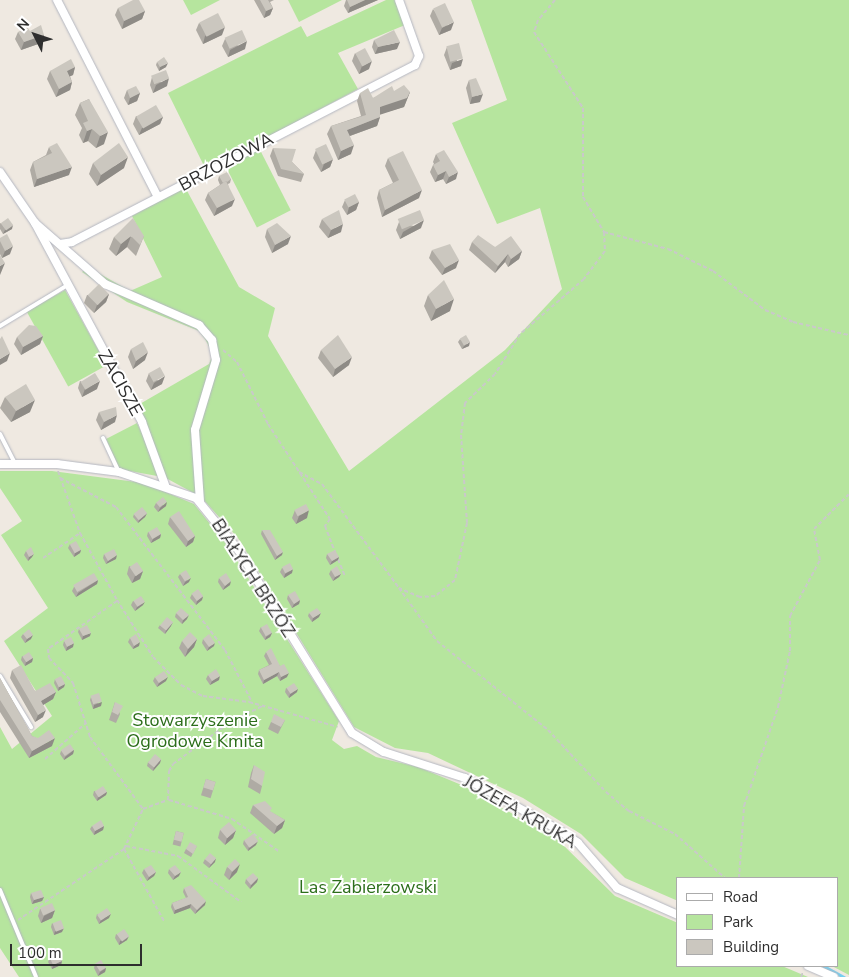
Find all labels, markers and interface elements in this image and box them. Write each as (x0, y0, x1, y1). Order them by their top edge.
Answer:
north arrow (10, 10, 60, 60)
text: N (13, 15, 34, 35)
street label: BRZOZOWA (175, 128, 277, 196)
street label: ZACISZE (93, 346, 147, 420)
street label: BIAŁYCH BRZÓZ (207, 515, 299, 641)
park label: Stowarzyszenie Ogrodowe Kmita (127, 710, 263, 752)
street label: JÓZEFA KRUKA (459, 771, 581, 853)
park label: Las Zabierzowski (299, 876, 437, 898)
legend (676, 877, 839, 967)
text: Road (723, 887, 758, 907)
text: Park (723, 912, 753, 932)
scale bar (12, 934, 145, 966)
text: Building (723, 937, 779, 957)
text: 100 m (18, 943, 62, 963)

